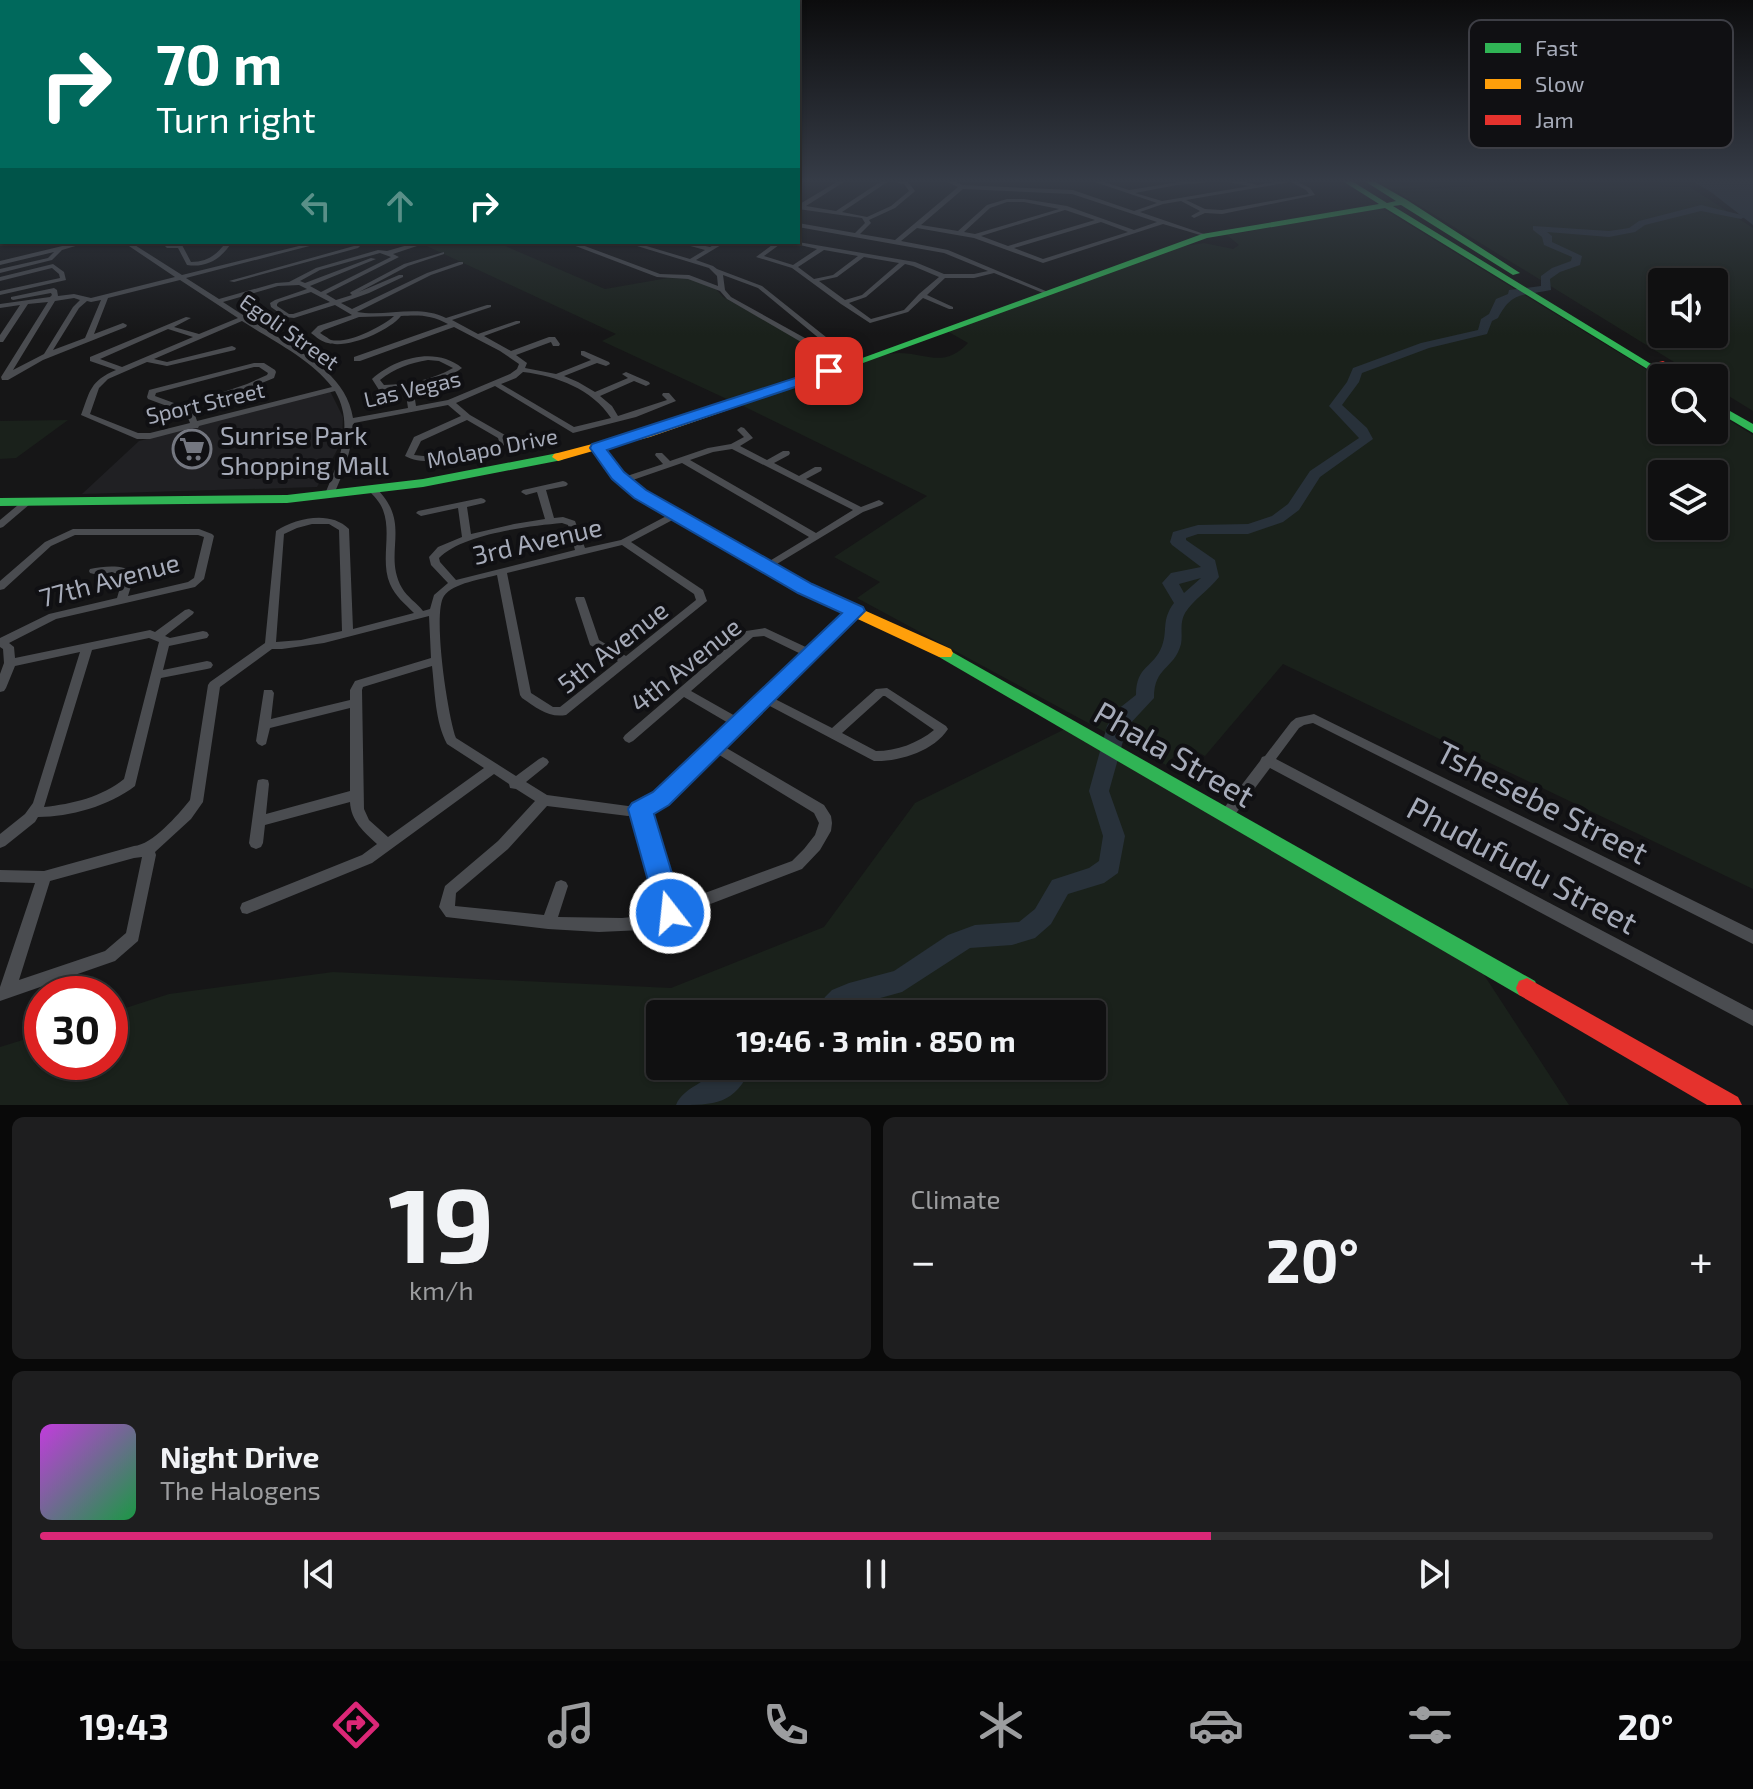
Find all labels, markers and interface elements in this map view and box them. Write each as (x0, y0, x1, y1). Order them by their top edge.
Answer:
legend (1469, 20, 1733, 148)
text: 70 m (156, 29, 282, 96)
icon: right (24, 32, 128, 136)
text: Fast (1535, 34, 1578, 60)
text: Slow (1535, 70, 1584, 96)
text: Turn right (156, 97, 316, 140)
text: Jam (1535, 106, 1574, 132)
icon: left (294, 184, 338, 228)
icon: ahead (378, 184, 422, 228)
icon: right (462, 184, 506, 228)
map controls (1648, 268, 1728, 540)
button: sound (1648, 268, 1728, 348)
street label: Egoli Street (235, 287, 345, 375)
pin (795, 337, 863, 405)
icon: arrive (807, 349, 851, 393)
street label: Las Vegas (361, 364, 463, 412)
button: search (1648, 364, 1728, 444)
street label: Sport Street (143, 376, 267, 428)
place label: Sunrise Park Shopping Mall (220, 419, 389, 480)
street label: Molapo Drive (424, 422, 560, 472)
supermarket icon: Sunrise Park Shopping Mall (171, 428, 213, 470)
button: layers (1648, 460, 1728, 540)
street label: 3rd Avenue (469, 510, 605, 570)
street label: 77th Avenue (35, 545, 183, 613)
street label: 5th Avenue (551, 593, 673, 699)
street label: 4th Avenue (623, 610, 747, 718)
street label: Phala Street (1088, 692, 1262, 814)
street label: Tshesebe Street (1431, 731, 1655, 871)
street label: Phudufudu Street (1401, 787, 1645, 941)
position arrow (628, 871, 712, 955)
speed limit sign: 30 (24, 976, 128, 1080)
text: 19:46 · 3 min · 850 m (736, 1022, 1016, 1058)
text: 19 (388, 1159, 494, 1284)
text: Climate (911, 1183, 1000, 1214)
text: 20° (1266, 1223, 1359, 1295)
text: − (911, 1233, 936, 1286)
text: + (1689, 1233, 1713, 1286)
text: km/h (409, 1274, 474, 1305)
text: Night Drive (160, 1438, 319, 1474)
text: The Halogens (160, 1474, 321, 1505)
icon: previous (297, 1552, 341, 1596)
icon: pause (854, 1552, 898, 1596)
icon: next (1412, 1552, 1456, 1596)
icon: directions (328, 1697, 384, 1753)
icon: music (543, 1697, 599, 1753)
icon: phone (758, 1697, 814, 1753)
icon: climate (973, 1697, 1029, 1753)
icon: car (1188, 1697, 1244, 1753)
icon: filters (1402, 1697, 1458, 1753)
text: 19:43 (79, 1704, 169, 1747)
text: 20° (1617, 1704, 1673, 1747)

